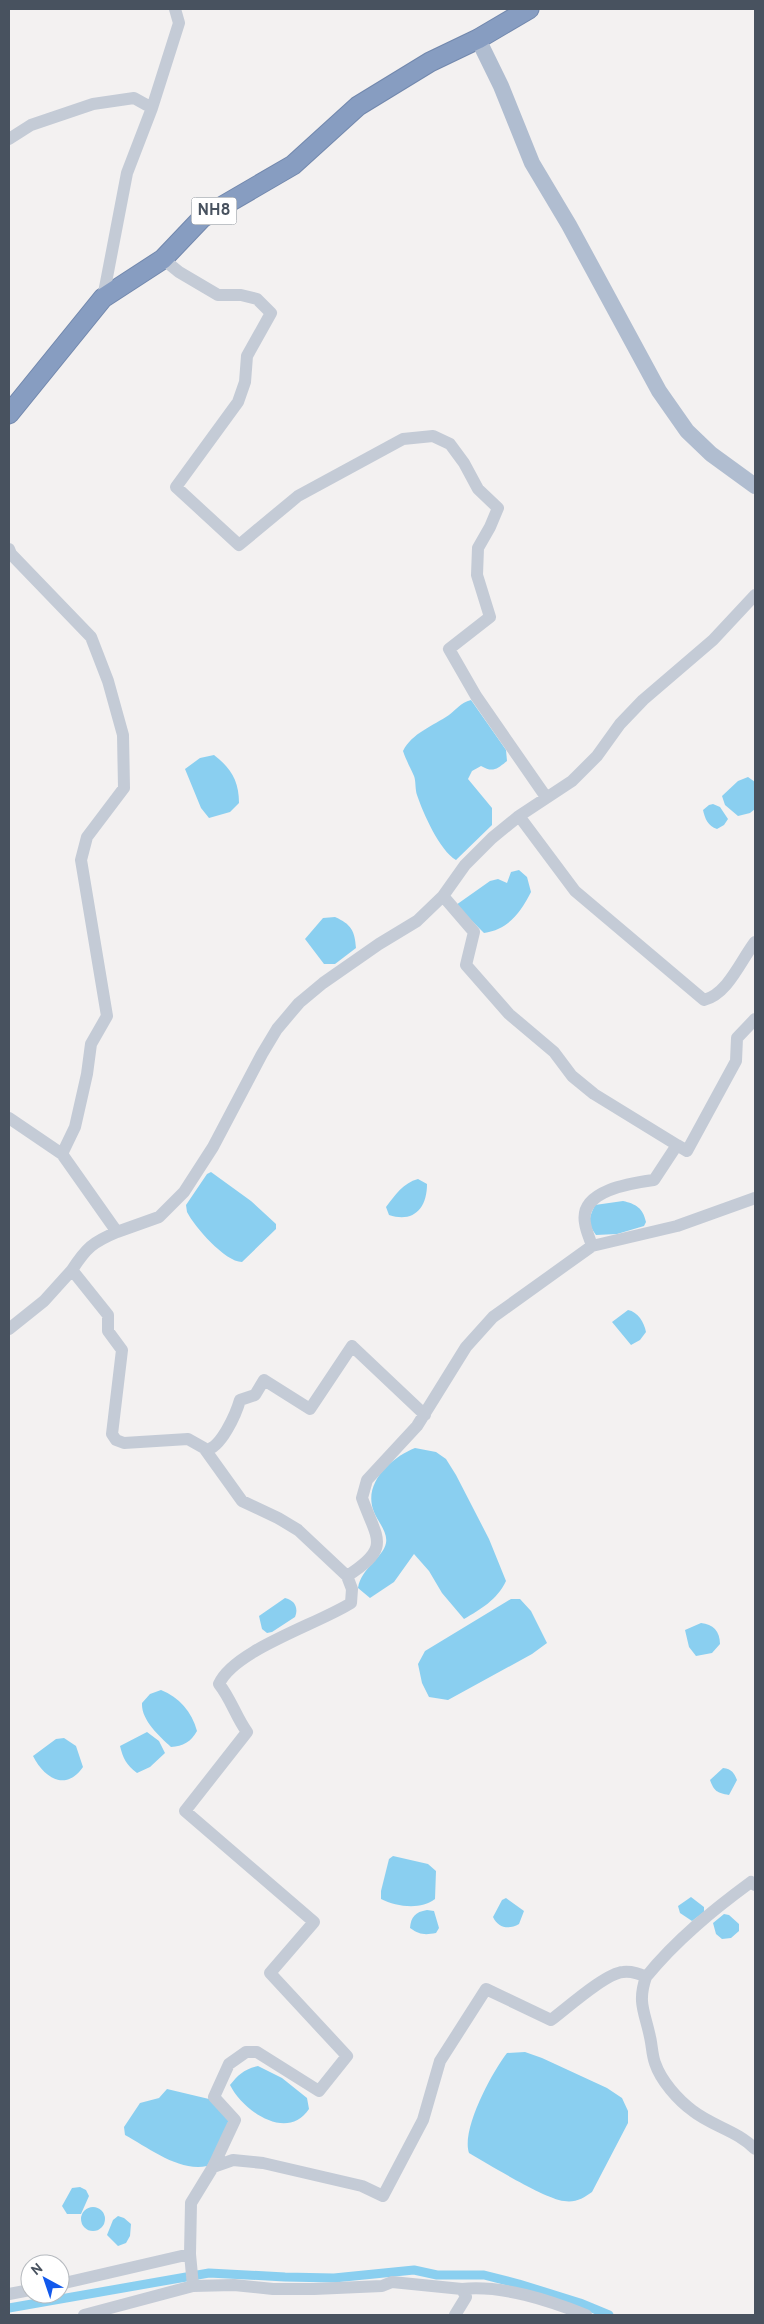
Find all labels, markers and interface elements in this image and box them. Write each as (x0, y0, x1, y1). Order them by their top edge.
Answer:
road number: NH8 (192, 198, 236, 225)
north arrow (20, 2254, 70, 2304)
text: N (28, 2260, 47, 2280)

